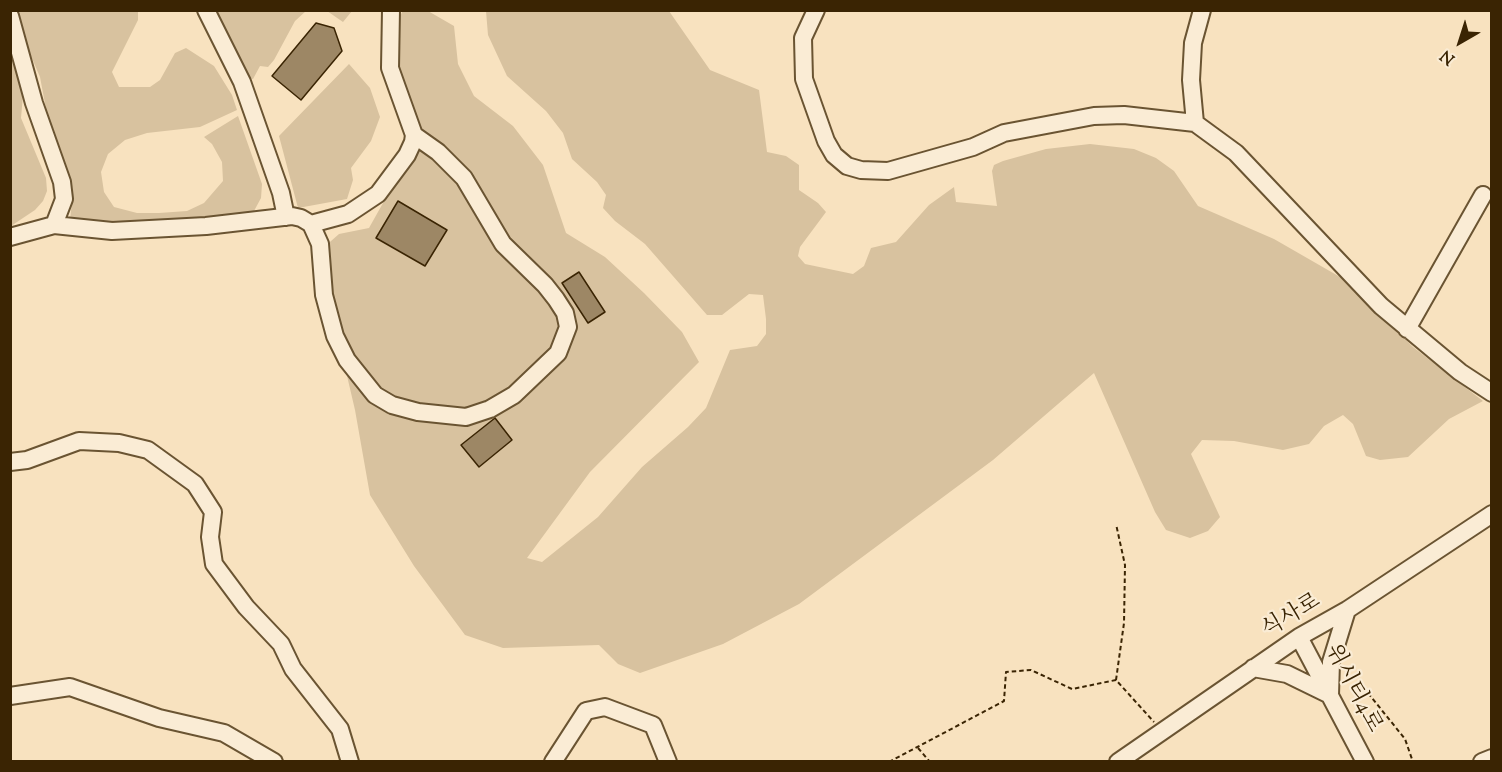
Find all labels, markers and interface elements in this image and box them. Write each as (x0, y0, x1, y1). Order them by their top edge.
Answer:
north arrow (1430, 12, 1490, 72)
text: N (1436, 43, 1461, 69)
street label: 식사로 (1258, 589, 1326, 645)
street label: 위시티4로 (1318, 640, 1386, 738)

